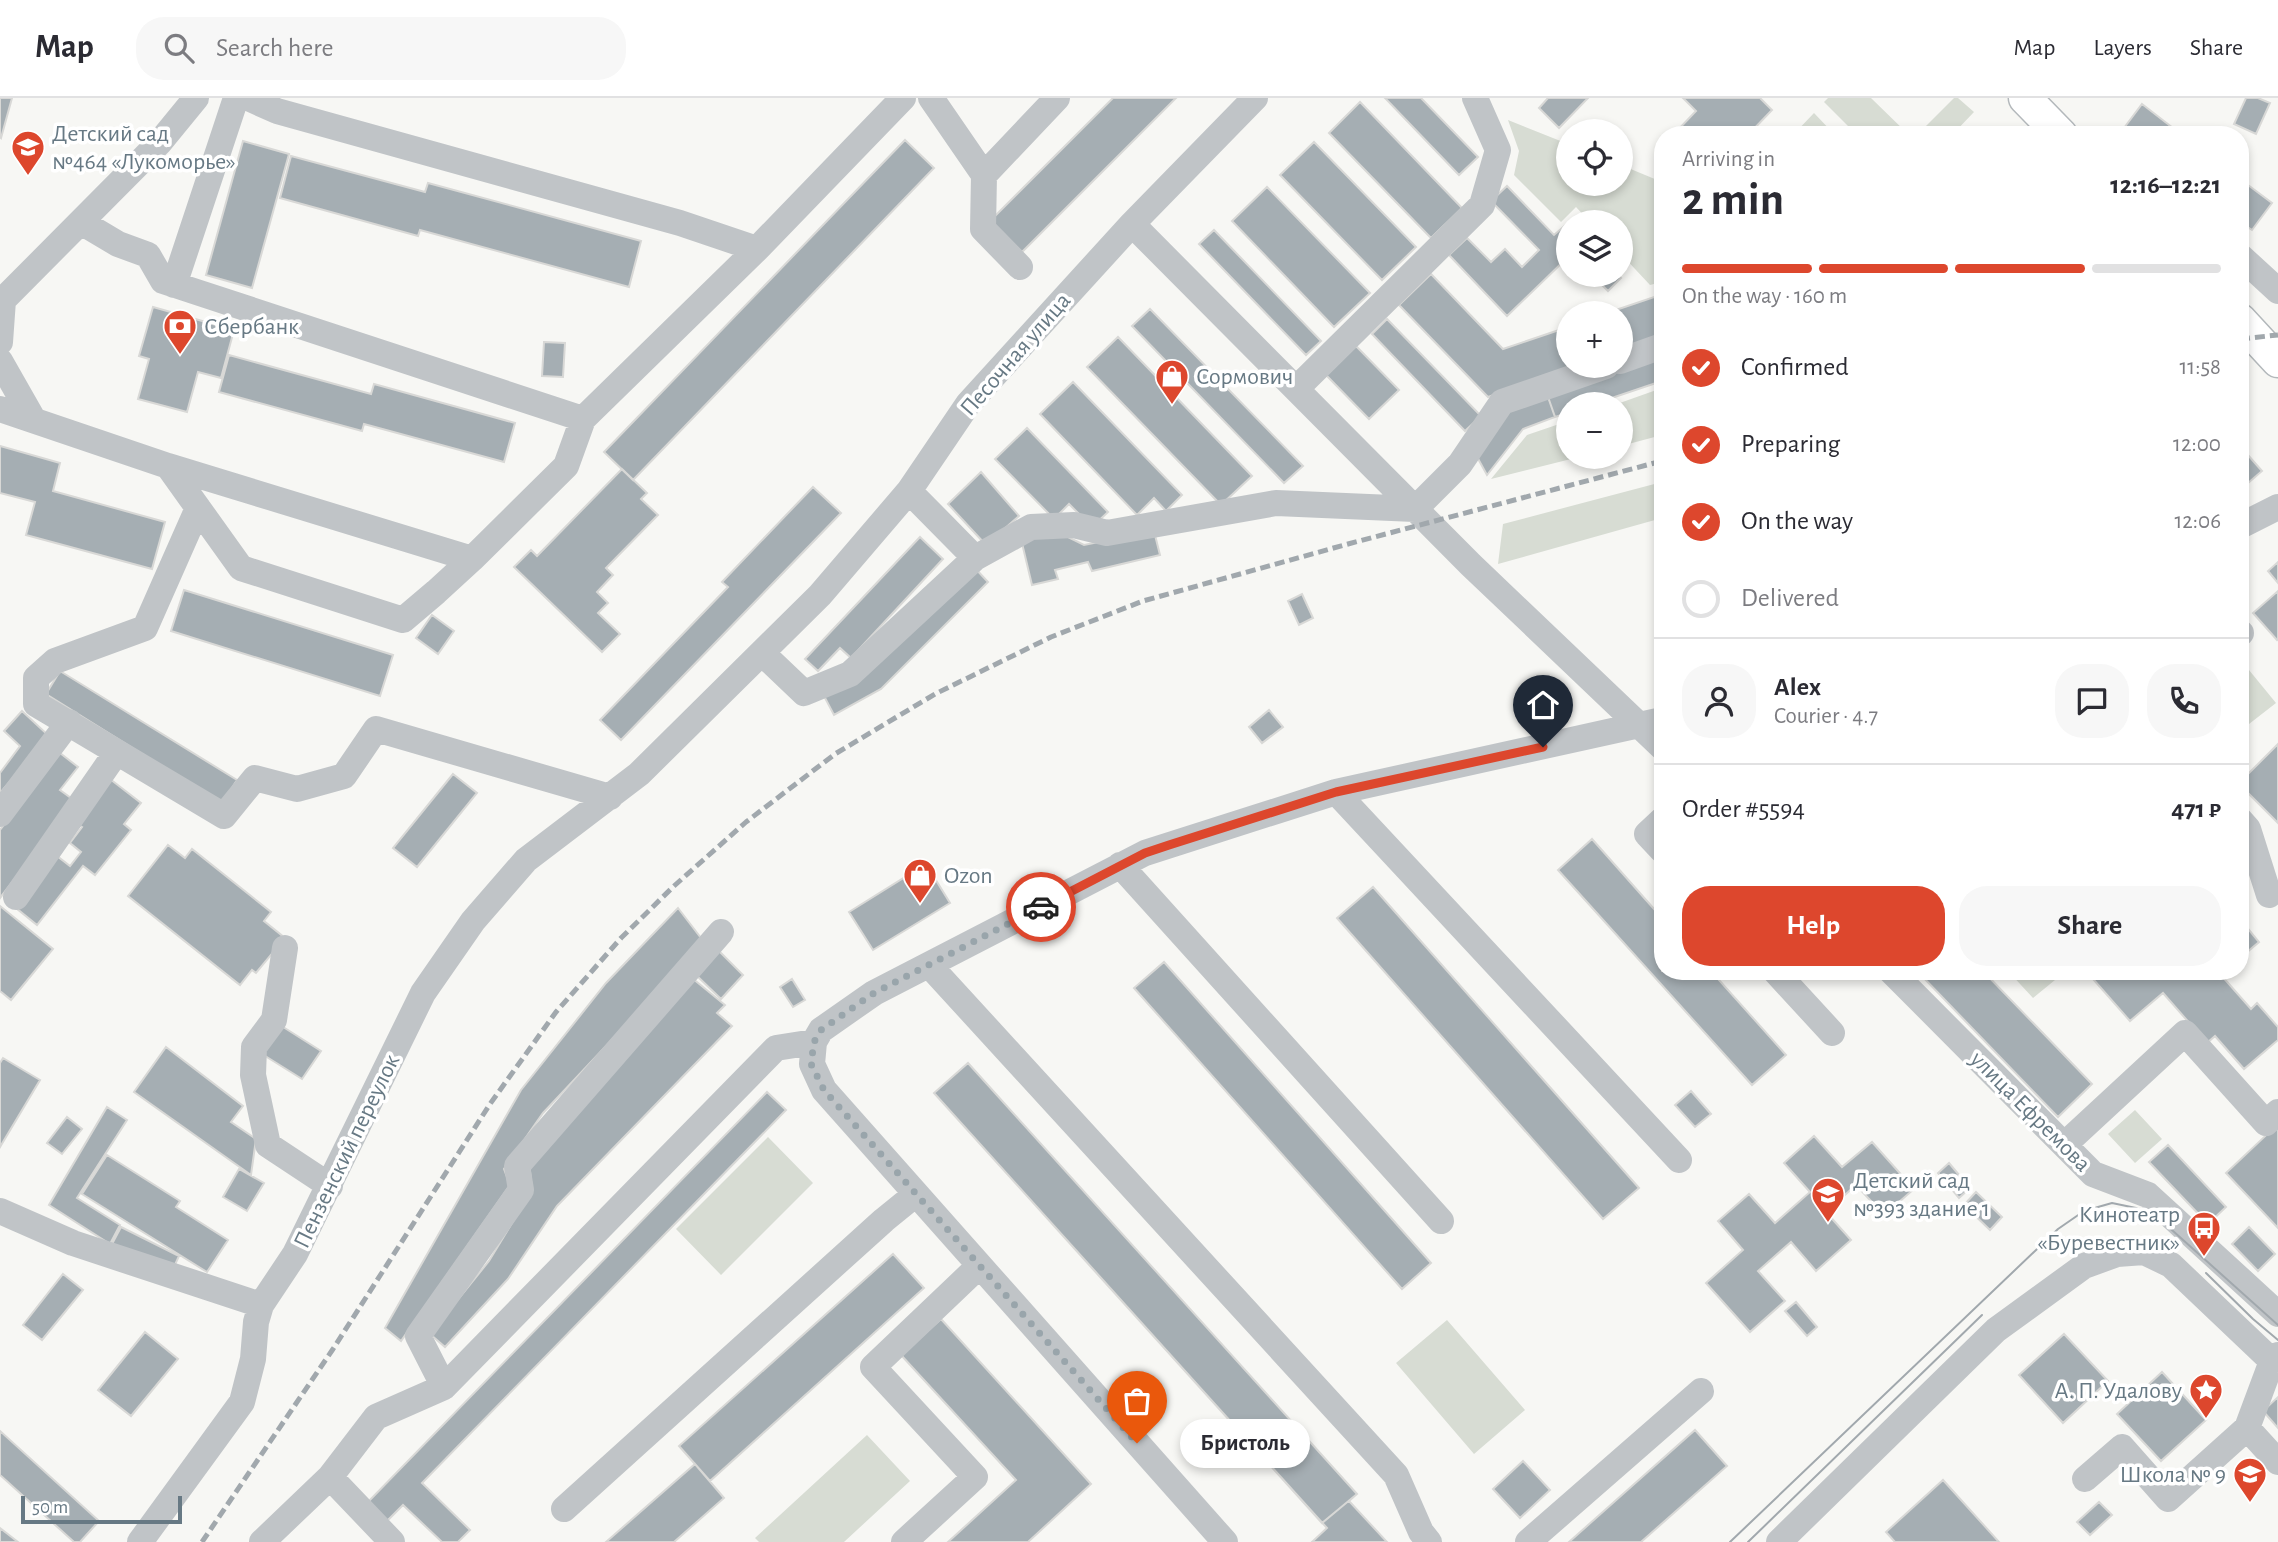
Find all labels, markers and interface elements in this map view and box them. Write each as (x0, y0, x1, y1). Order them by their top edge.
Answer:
search box (136, 17, 626, 80)
icon: search (160, 29, 198, 67)
text: Map (35, 31, 94, 64)
text: Search here (216, 35, 334, 61)
text: Map (2013, 36, 2055, 60)
text: Layers (2093, 36, 2152, 60)
text: Share (2190, 36, 2243, 60)
map controls (1556, 119, 1633, 469)
button: locate (1556, 119, 1633, 196)
place label: Детский сад №464 «Лукоморье» (52, 122, 236, 174)
school or university icon: Детский сад №464 «Лукоморье» (9, 128, 47, 177)
text: Arriving in (1682, 148, 1775, 171)
text: 12:16–12:21 (2110, 172, 2221, 198)
text: 2 min (1682, 177, 1784, 223)
button: layers (1556, 210, 1633, 287)
text: On the way · 160 m (1682, 285, 1847, 308)
street label: Песочная улица (956, 288, 1075, 421)
button: + (1556, 301, 1633, 378)
bank icon: Сбербанк (161, 307, 199, 356)
place label: Сбербанк (204, 315, 299, 339)
icon: check (1682, 349, 1720, 387)
text: Confirmed (1741, 354, 1849, 380)
text: 11:58 (2179, 356, 2221, 379)
shop icon: Сормович (1153, 357, 1191, 406)
place label: Сормович (1196, 365, 1293, 389)
button: − (1556, 392, 1633, 469)
icon: check (1682, 426, 1720, 464)
text: Preparing (1741, 431, 1840, 457)
text: 12:00 (2173, 433, 2221, 456)
icon: check (1682, 503, 1720, 541)
text: On the way (1741, 508, 1853, 534)
text: 12:06 (2174, 510, 2221, 533)
text: Delivered (1741, 585, 1839, 611)
button: person (1682, 664, 1756, 738)
button: chat (2055, 664, 2129, 738)
button: phone (2147, 664, 2221, 738)
text: Alex (1774, 674, 1821, 700)
pin (1513, 675, 1573, 747)
icon: home (1524, 686, 1562, 724)
text: Courier · 4.7 (1774, 705, 1878, 728)
text: Order #5594 (1682, 796, 1805, 822)
text: 471 ₽ (2171, 796, 2221, 822)
shop icon: Ozon (901, 856, 939, 905)
place label: Ozon (944, 864, 993, 888)
courier (1006, 872, 1076, 942)
button: Help (1682, 886, 1945, 966)
button: Share (1959, 886, 2221, 966)
icon: car (1022, 888, 1060, 926)
street label: улица Ефремова (1965, 1046, 2095, 1176)
street label: Пензенский переулок (290, 1051, 404, 1252)
place label: Детский сад №393 здание 1 (1853, 1169, 1990, 1221)
school or university icon: Детский сад №393 здание 1 (1809, 1175, 1847, 1224)
place label: Кинотеатр «Буревестник» (2037, 1203, 2180, 1255)
bus stop icon: Кинотеатр «Буревестник» (2185, 1209, 2223, 1258)
pin (1107, 1371, 1167, 1443)
place icon: А. П. Удалову (2187, 1371, 2225, 1420)
place label: А. П. Удалову (2055, 1379, 2183, 1403)
icon: bag (1118, 1382, 1156, 1420)
callout: Бристоль (1179, 1418, 1308, 1468)
text: Бристоль (1200, 1432, 1290, 1455)
school or university icon: Школа № 9 (2231, 1455, 2269, 1504)
place label: Школа № 9 (2120, 1463, 2226, 1487)
scale bar (21, 1493, 182, 1525)
text: 50 m (32, 1498, 68, 1517)

